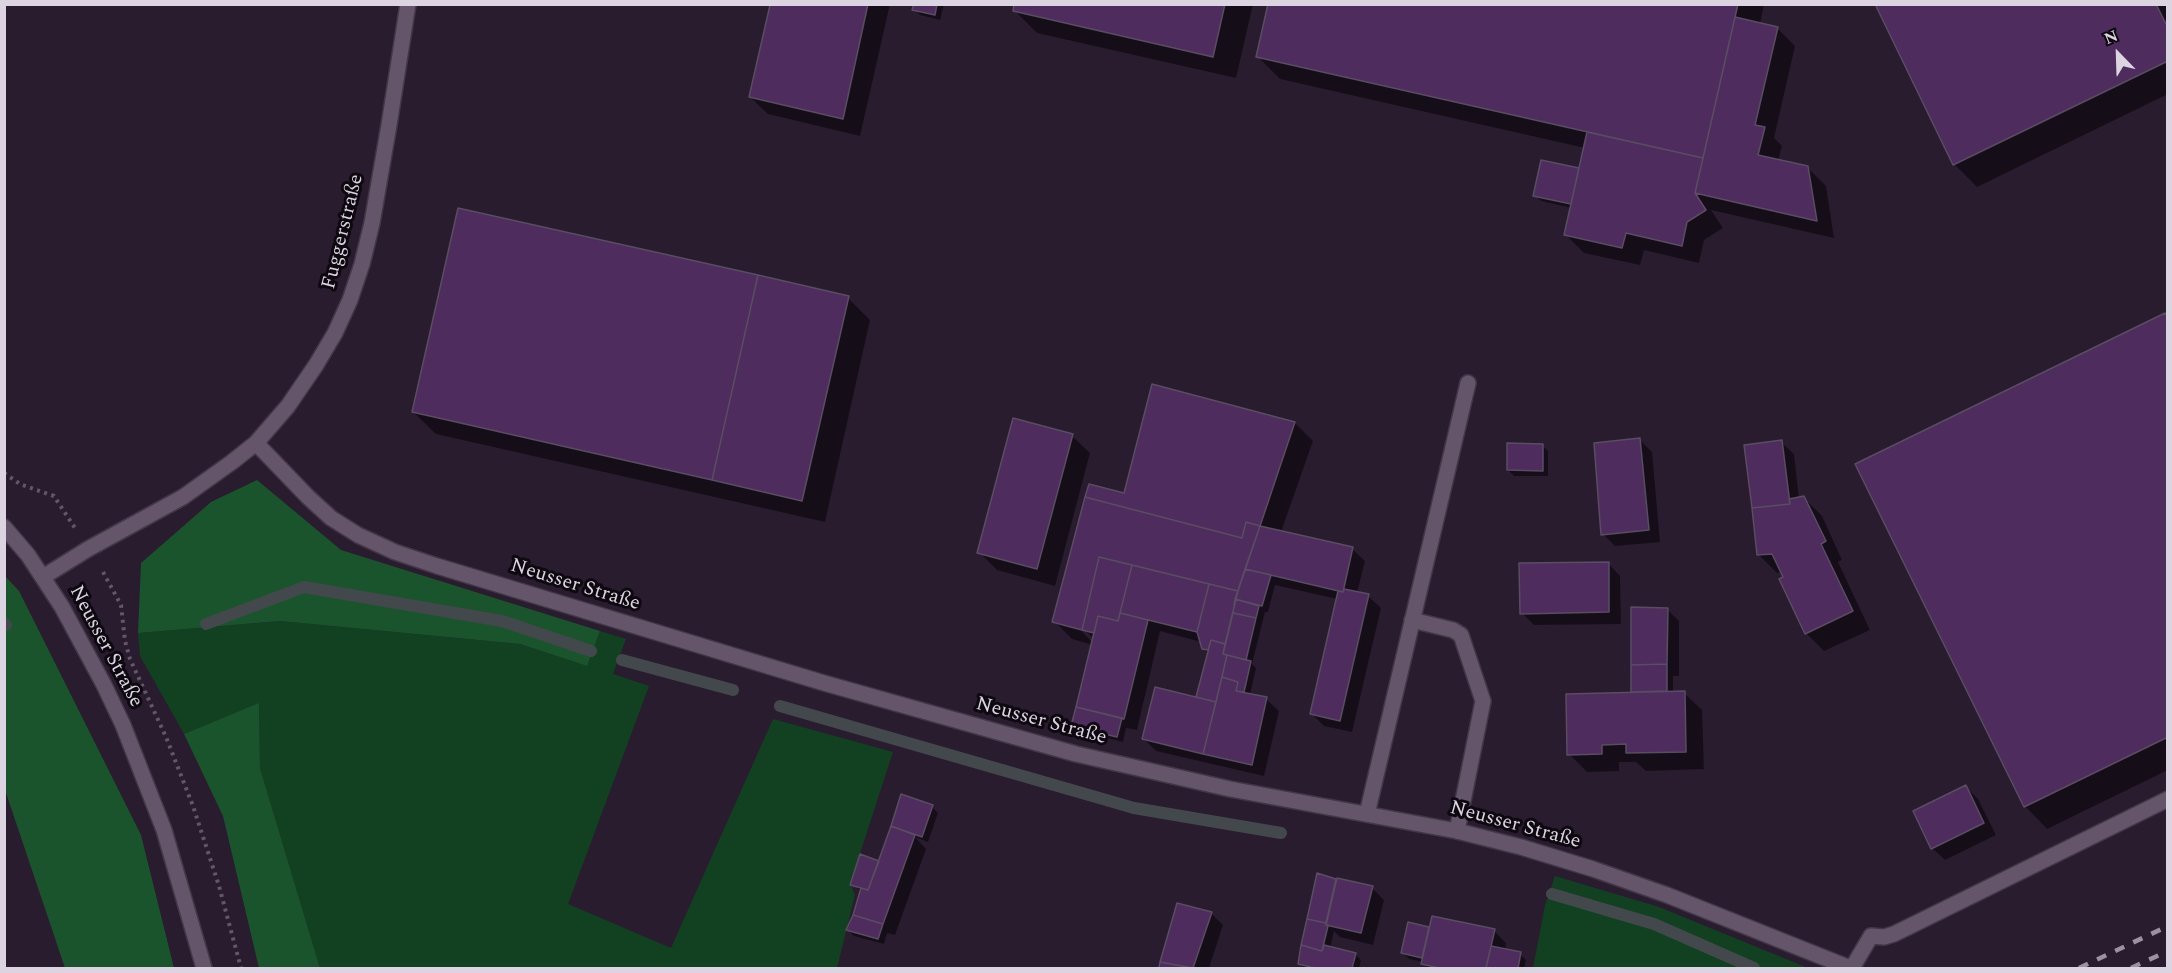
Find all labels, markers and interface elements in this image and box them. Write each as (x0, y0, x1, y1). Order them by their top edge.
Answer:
north arrow (2088, 24, 2148, 84)
text: N (2100, 24, 2122, 51)
street label: Fuggerstraße (318, 172, 370, 292)
street label: Neusser Straße (507, 555, 643, 617)
street label: Neusser Straße (63, 582, 147, 712)
street label: Neusser Straße (973, 693, 1109, 751)
street label: Neusser Straße (1447, 797, 1583, 855)

